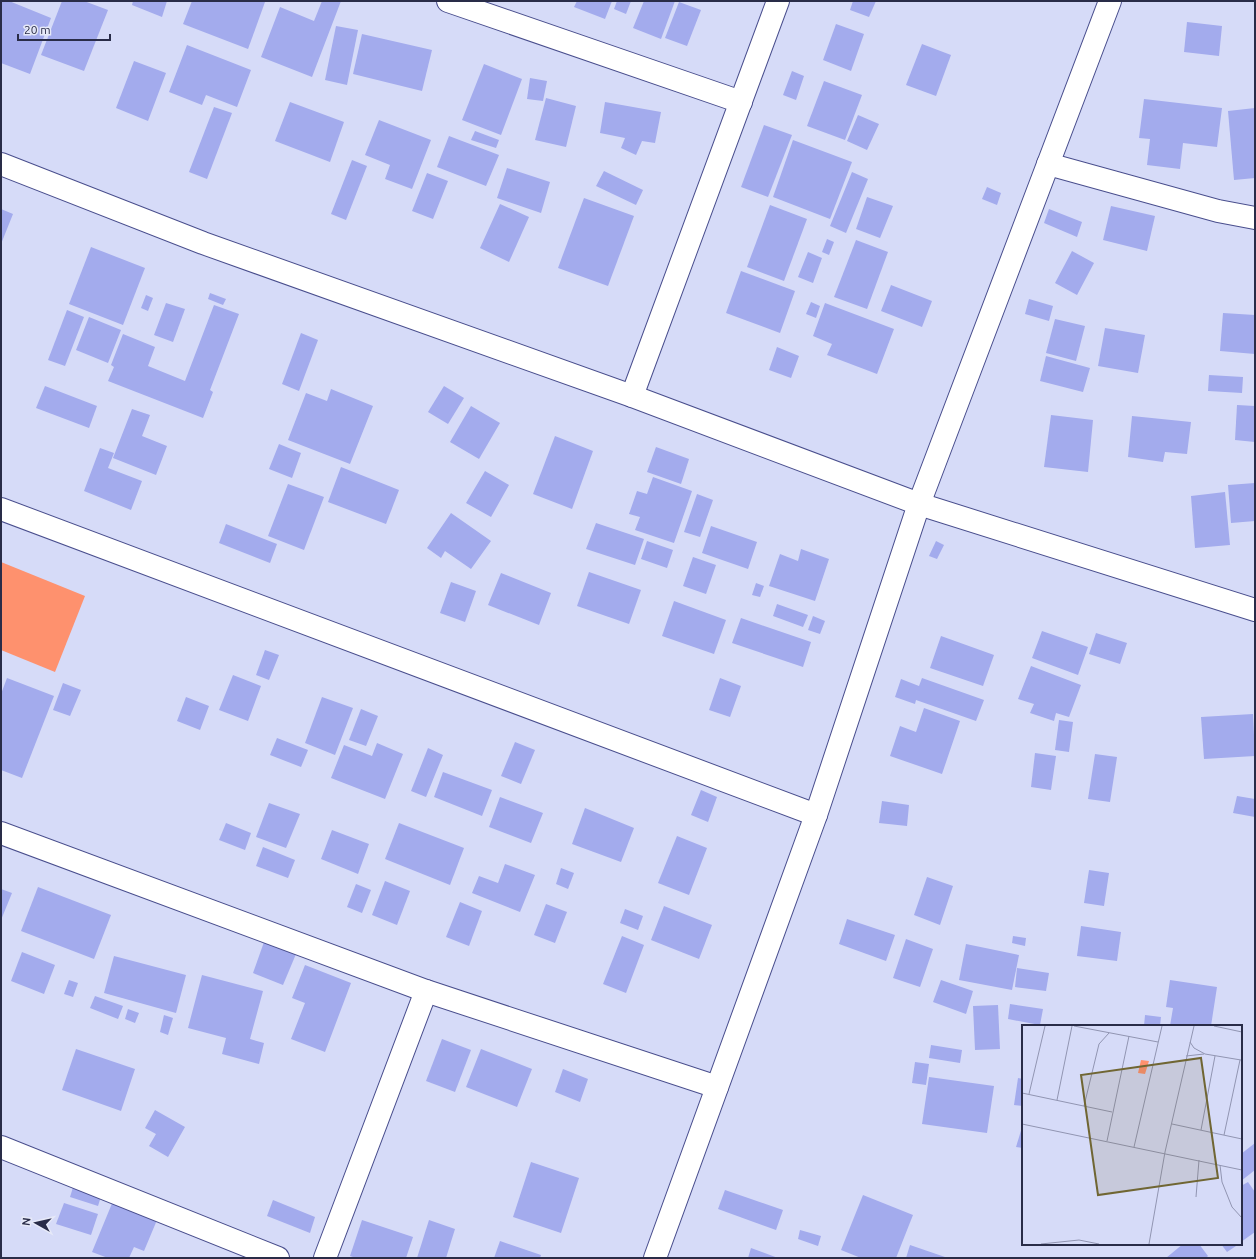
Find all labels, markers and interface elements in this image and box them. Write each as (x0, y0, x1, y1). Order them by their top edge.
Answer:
scale bar (18, 16, 110, 42)
text: 20 m (24, 23, 51, 36)
inset map (1022, 1025, 1242, 1245)
north arrow (16, 1203, 56, 1243)
text: N (20, 1217, 33, 1227)

